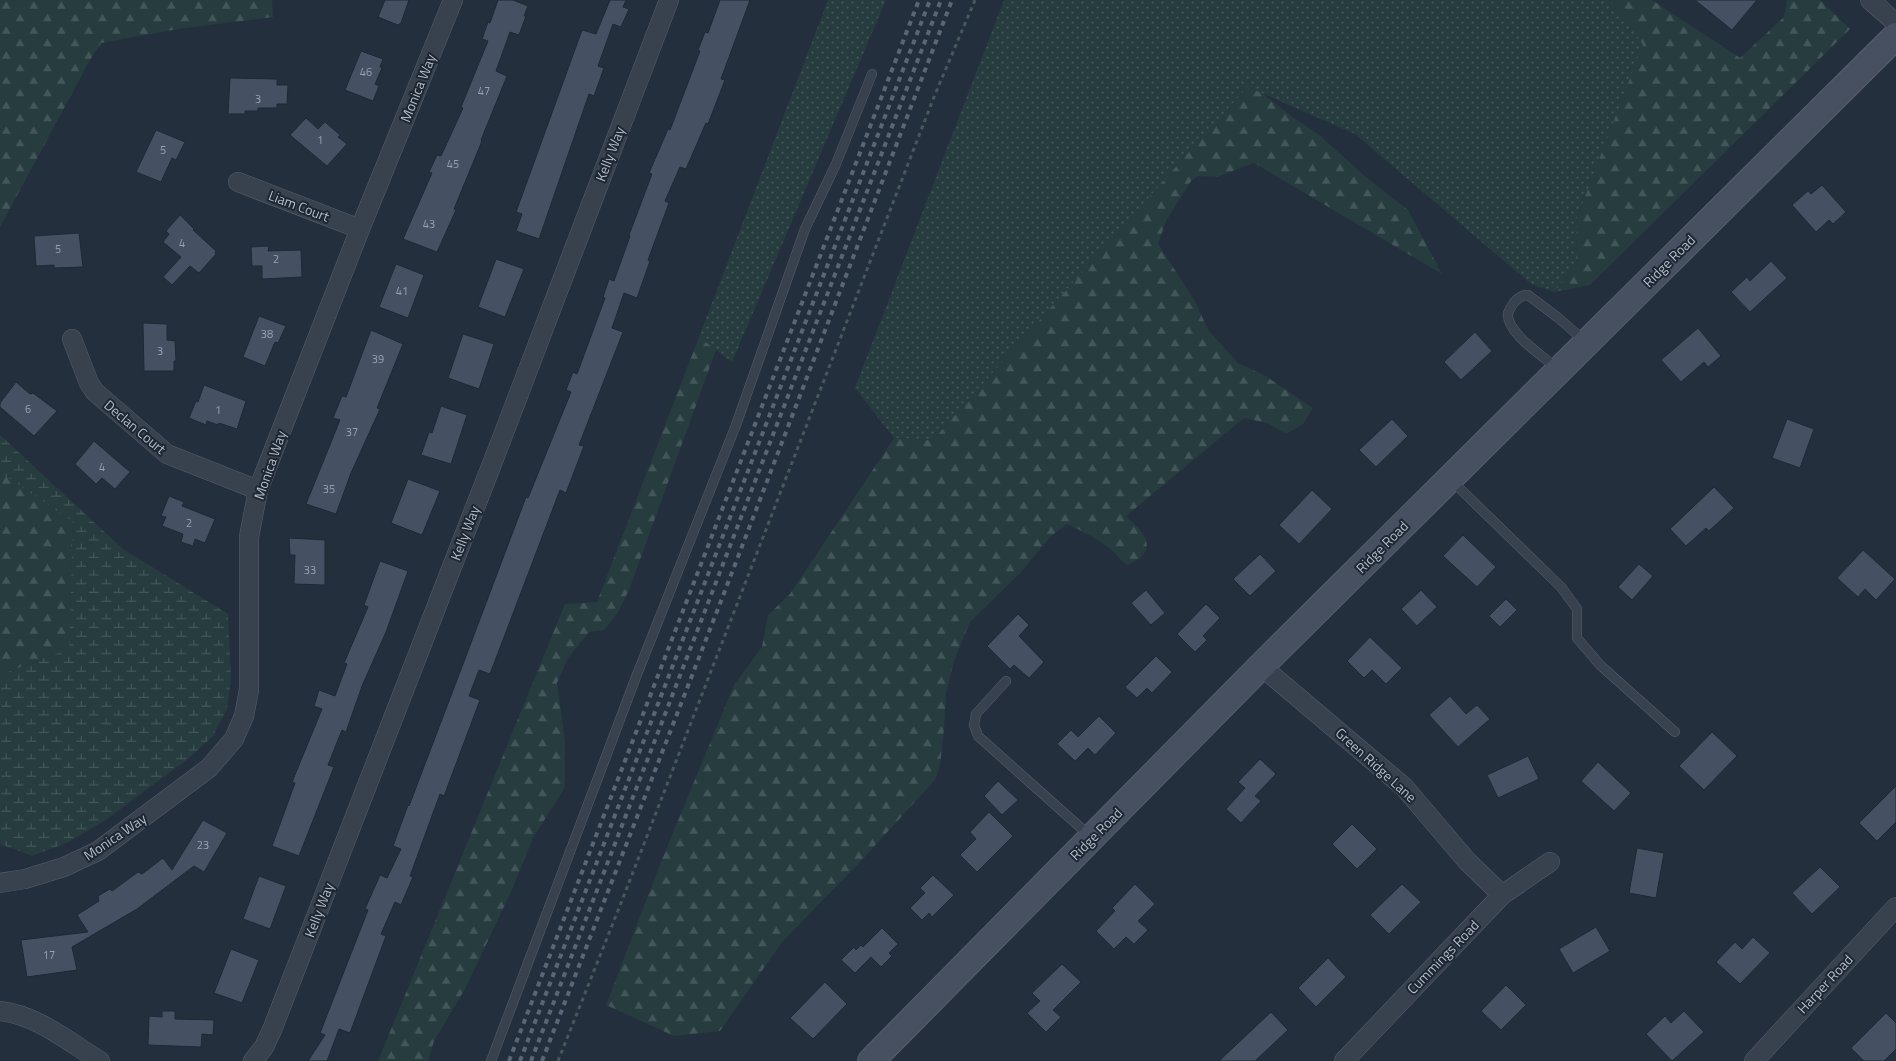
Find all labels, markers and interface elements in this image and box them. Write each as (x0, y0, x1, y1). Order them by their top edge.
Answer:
street label: Monica Way (394, 50, 441, 125)
house number: 46 (360, 64, 372, 80)
house number: 47 (478, 83, 490, 99)
house number: 3 (255, 91, 261, 107)
street label: Kelly Way (590, 123, 630, 184)
house number: 1 (317, 132, 323, 148)
house number: 5 (160, 142, 166, 158)
house number: 45 (447, 156, 459, 172)
street label: Liam Court (266, 184, 333, 227)
house number: 43 (423, 216, 435, 232)
street label: Ridge Road (1638, 230, 1700, 292)
house number: 4 (179, 235, 185, 251)
house number: 5 (55, 241, 61, 257)
house number: 2 (273, 251, 279, 267)
house number: 41 (396, 283, 408, 299)
house number: 38 (261, 326, 273, 342)
house number: 3 (157, 343, 163, 359)
house number: 39 (372, 351, 384, 367)
street label: Declan Court (100, 394, 171, 459)
house number: 6 (25, 401, 31, 417)
house number: 1 (215, 402, 221, 418)
house number: 37 (346, 424, 358, 440)
street label: Monica Way (248, 427, 291, 502)
house number: 4 (99, 459, 105, 475)
house number: 35 (323, 481, 335, 497)
street label: Kelly Way (445, 502, 485, 563)
house number: 2 (186, 515, 192, 531)
street label: Ridge Road (1351, 516, 1413, 578)
house number: 33 (304, 562, 316, 578)
street label: Green Ridge Lane (1331, 722, 1422, 807)
street label: Ridge Road (1065, 803, 1127, 865)
street label: Monica Way (79, 808, 151, 865)
house number: 23 (197, 837, 209, 853)
street label: Kelly Way (299, 879, 339, 940)
street label: Cummings Road (1402, 915, 1484, 998)
house number: 17 (43, 947, 55, 963)
street label: Harper Road (1792, 949, 1858, 1018)

